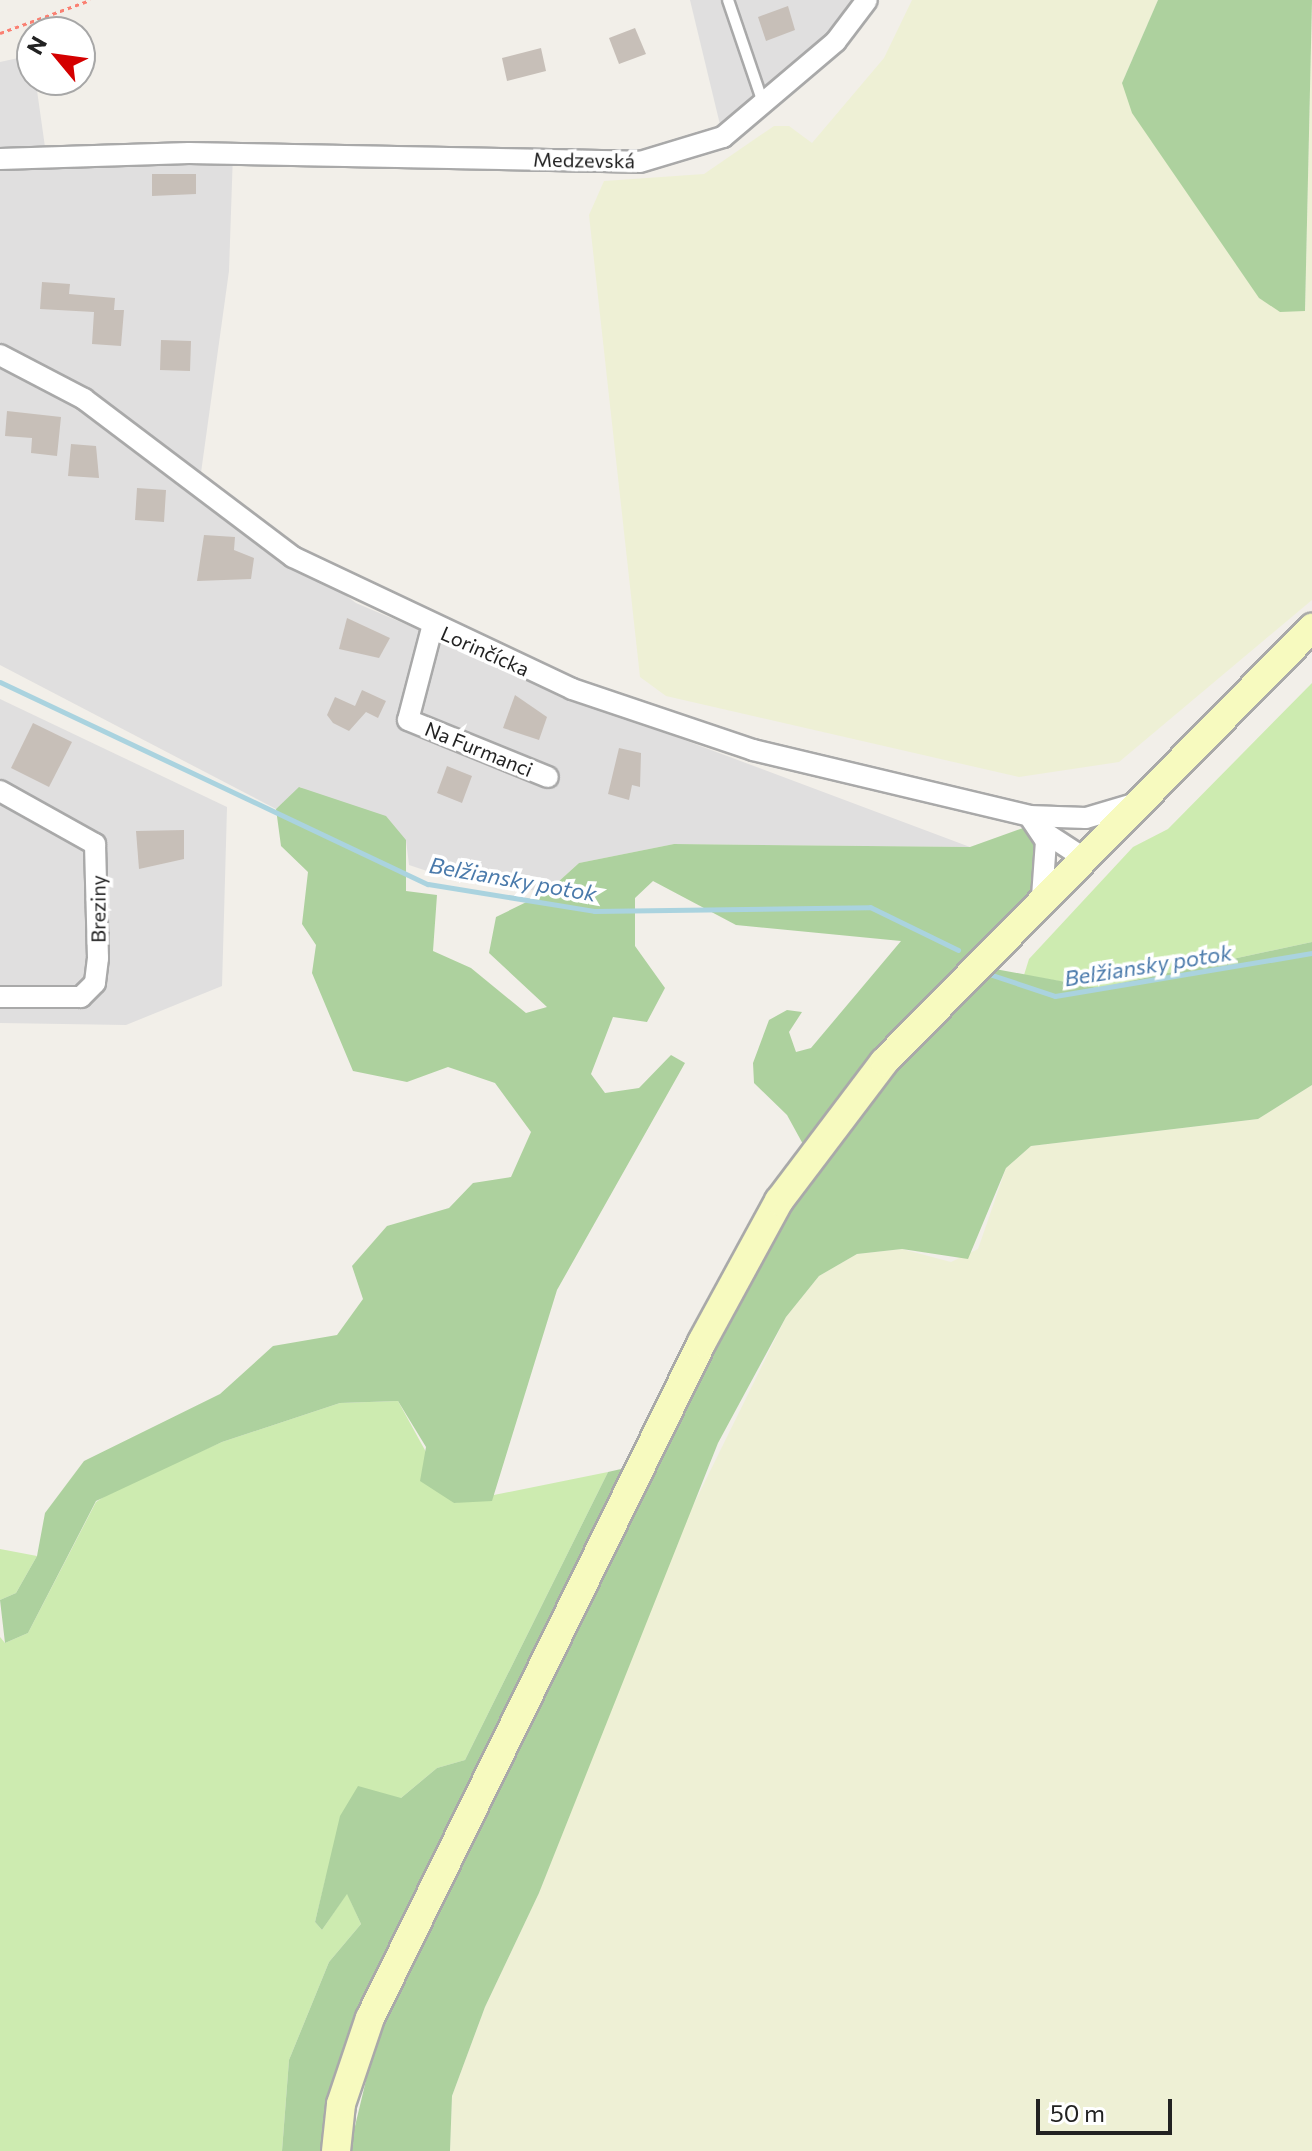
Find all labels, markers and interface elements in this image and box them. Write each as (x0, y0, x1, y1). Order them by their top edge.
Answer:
north arrow (16, 16, 96, 96)
text: N (21, 31, 52, 59)
street label: Medzevská (533, 147, 635, 173)
street label: Lorinčícka (437, 621, 533, 681)
street label: Na Furmanci (422, 717, 536, 781)
water label: Belžiansky potok (427, 851, 599, 907)
street label: Breziny (86, 875, 110, 943)
water label: Belžiansky potok (1062, 939, 1234, 991)
scale bar (1040, 2083, 1176, 2133)
text: 50 m (1050, 2098, 1105, 2127)

